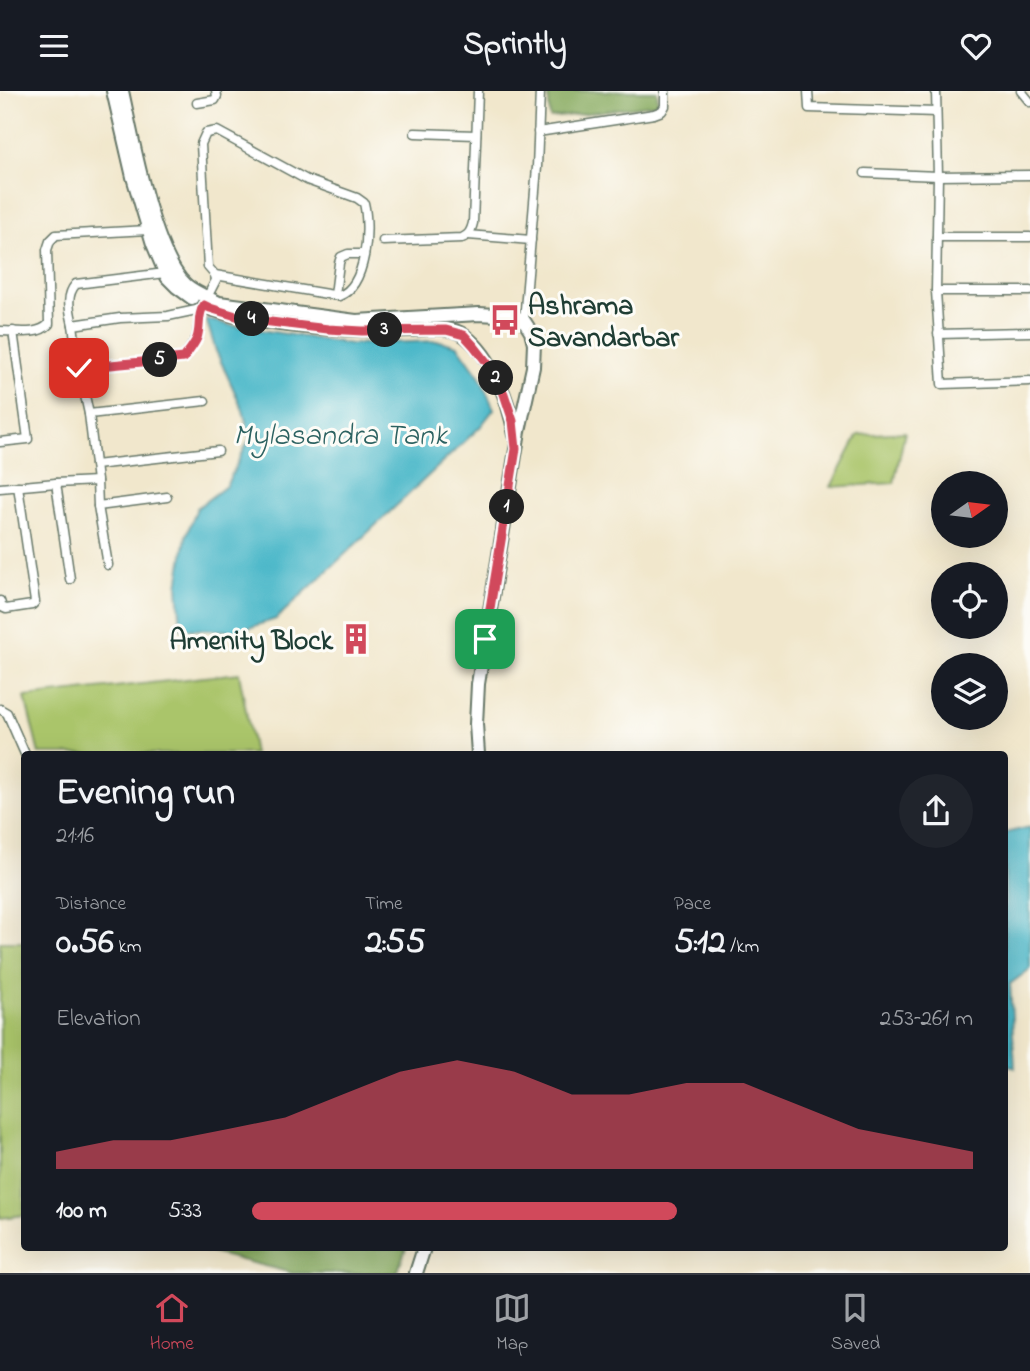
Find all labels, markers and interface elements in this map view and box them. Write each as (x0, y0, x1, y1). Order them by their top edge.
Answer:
text: Sprintly (463, 22, 567, 69)
icon: menu (35, 27, 73, 65)
icon: heart (957, 27, 995, 65)
place label: Ashrama Savandarbar (528, 287, 680, 360)
pin: 4 (234, 301, 270, 337)
bus stop icon: Ashrama Savandarbar (488, 303, 522, 337)
text: 4 (248, 305, 255, 332)
pin: 3 (368, 313, 402, 347)
text: 3 (381, 316, 388, 343)
pin (49, 338, 109, 398)
pin: 5 (142, 343, 178, 377)
text: 5 (154, 346, 165, 373)
icon: check (60, 349, 98, 387)
pin: 2 (478, 361, 514, 395)
text: 2 (491, 364, 500, 391)
water label: Mylasandra Tank (233, 415, 449, 459)
north arrow (931, 471, 1008, 548)
map controls (931, 471, 1008, 730)
pin: 1 (490, 489, 524, 525)
text: 1 (503, 493, 510, 520)
button: locate (931, 562, 1008, 639)
pin (455, 609, 515, 669)
icon: arrive (466, 620, 504, 658)
place label: Amenity Block (170, 622, 334, 663)
building icon: Amenity Block (339, 622, 373, 656)
button: layers (931, 653, 1008, 730)
text: Evening run (56, 766, 235, 822)
button: share (899, 774, 973, 848)
text: 21:16 (56, 820, 94, 853)
text: Distance (56, 891, 126, 918)
text: Time (365, 891, 403, 918)
text: Pace (674, 891, 711, 918)
text: 0.56 (56, 918, 114, 969)
text: 2:55 (365, 918, 425, 969)
text: 5:12 (674, 918, 726, 969)
text: km (114, 934, 142, 961)
text: /km (726, 934, 759, 961)
text: Elevation (56, 1003, 141, 1036)
text: 253–261 m (880, 1003, 973, 1036)
text: 100 m (56, 1195, 107, 1228)
text: 5:33 (168, 1195, 202, 1228)
tab: Home (150, 1289, 194, 1358)
tab: Map (493, 1289, 531, 1358)
tab: Saved (831, 1289, 880, 1358)

